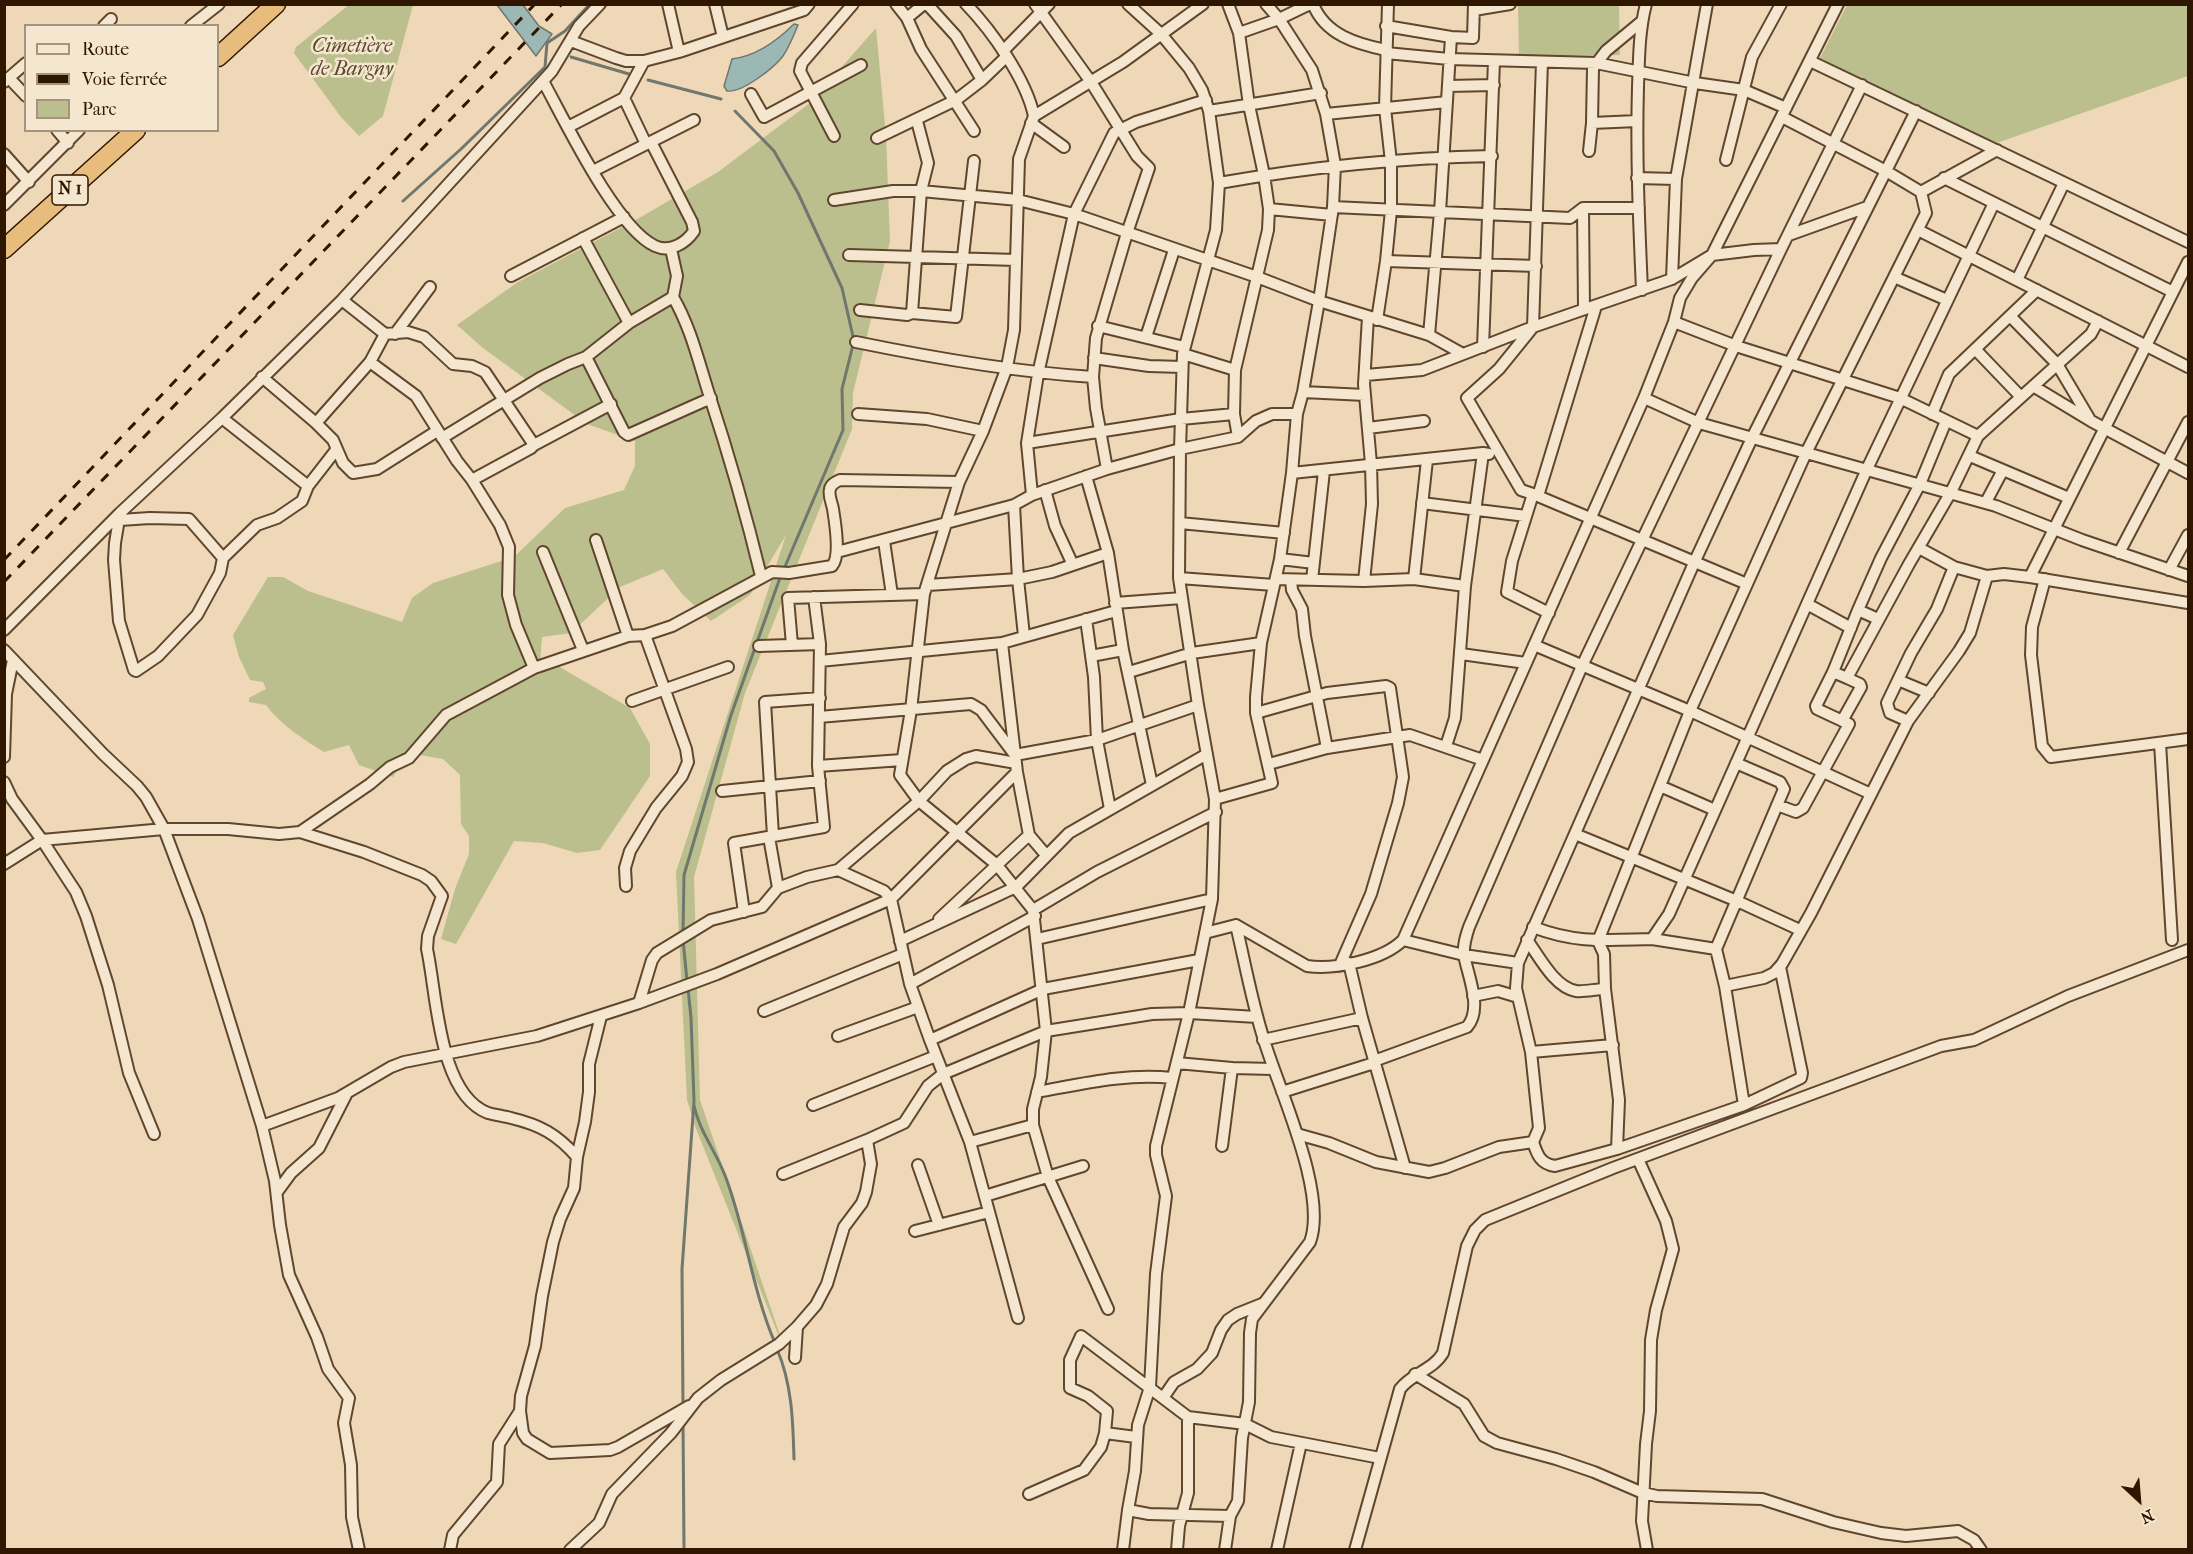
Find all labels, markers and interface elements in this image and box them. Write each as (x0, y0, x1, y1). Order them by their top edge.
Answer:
legend (24, 24, 219, 132)
park label: Cimetière de Bargny (311, 35, 393, 82)
text: Route (82, 39, 129, 60)
text: Voie ferrée (82, 69, 167, 90)
text: Parc (82, 99, 117, 120)
road number: N 1 (52, 175, 88, 205)
north arrow (2109, 1470, 2169, 1530)
text: N (2137, 1505, 2157, 1528)

